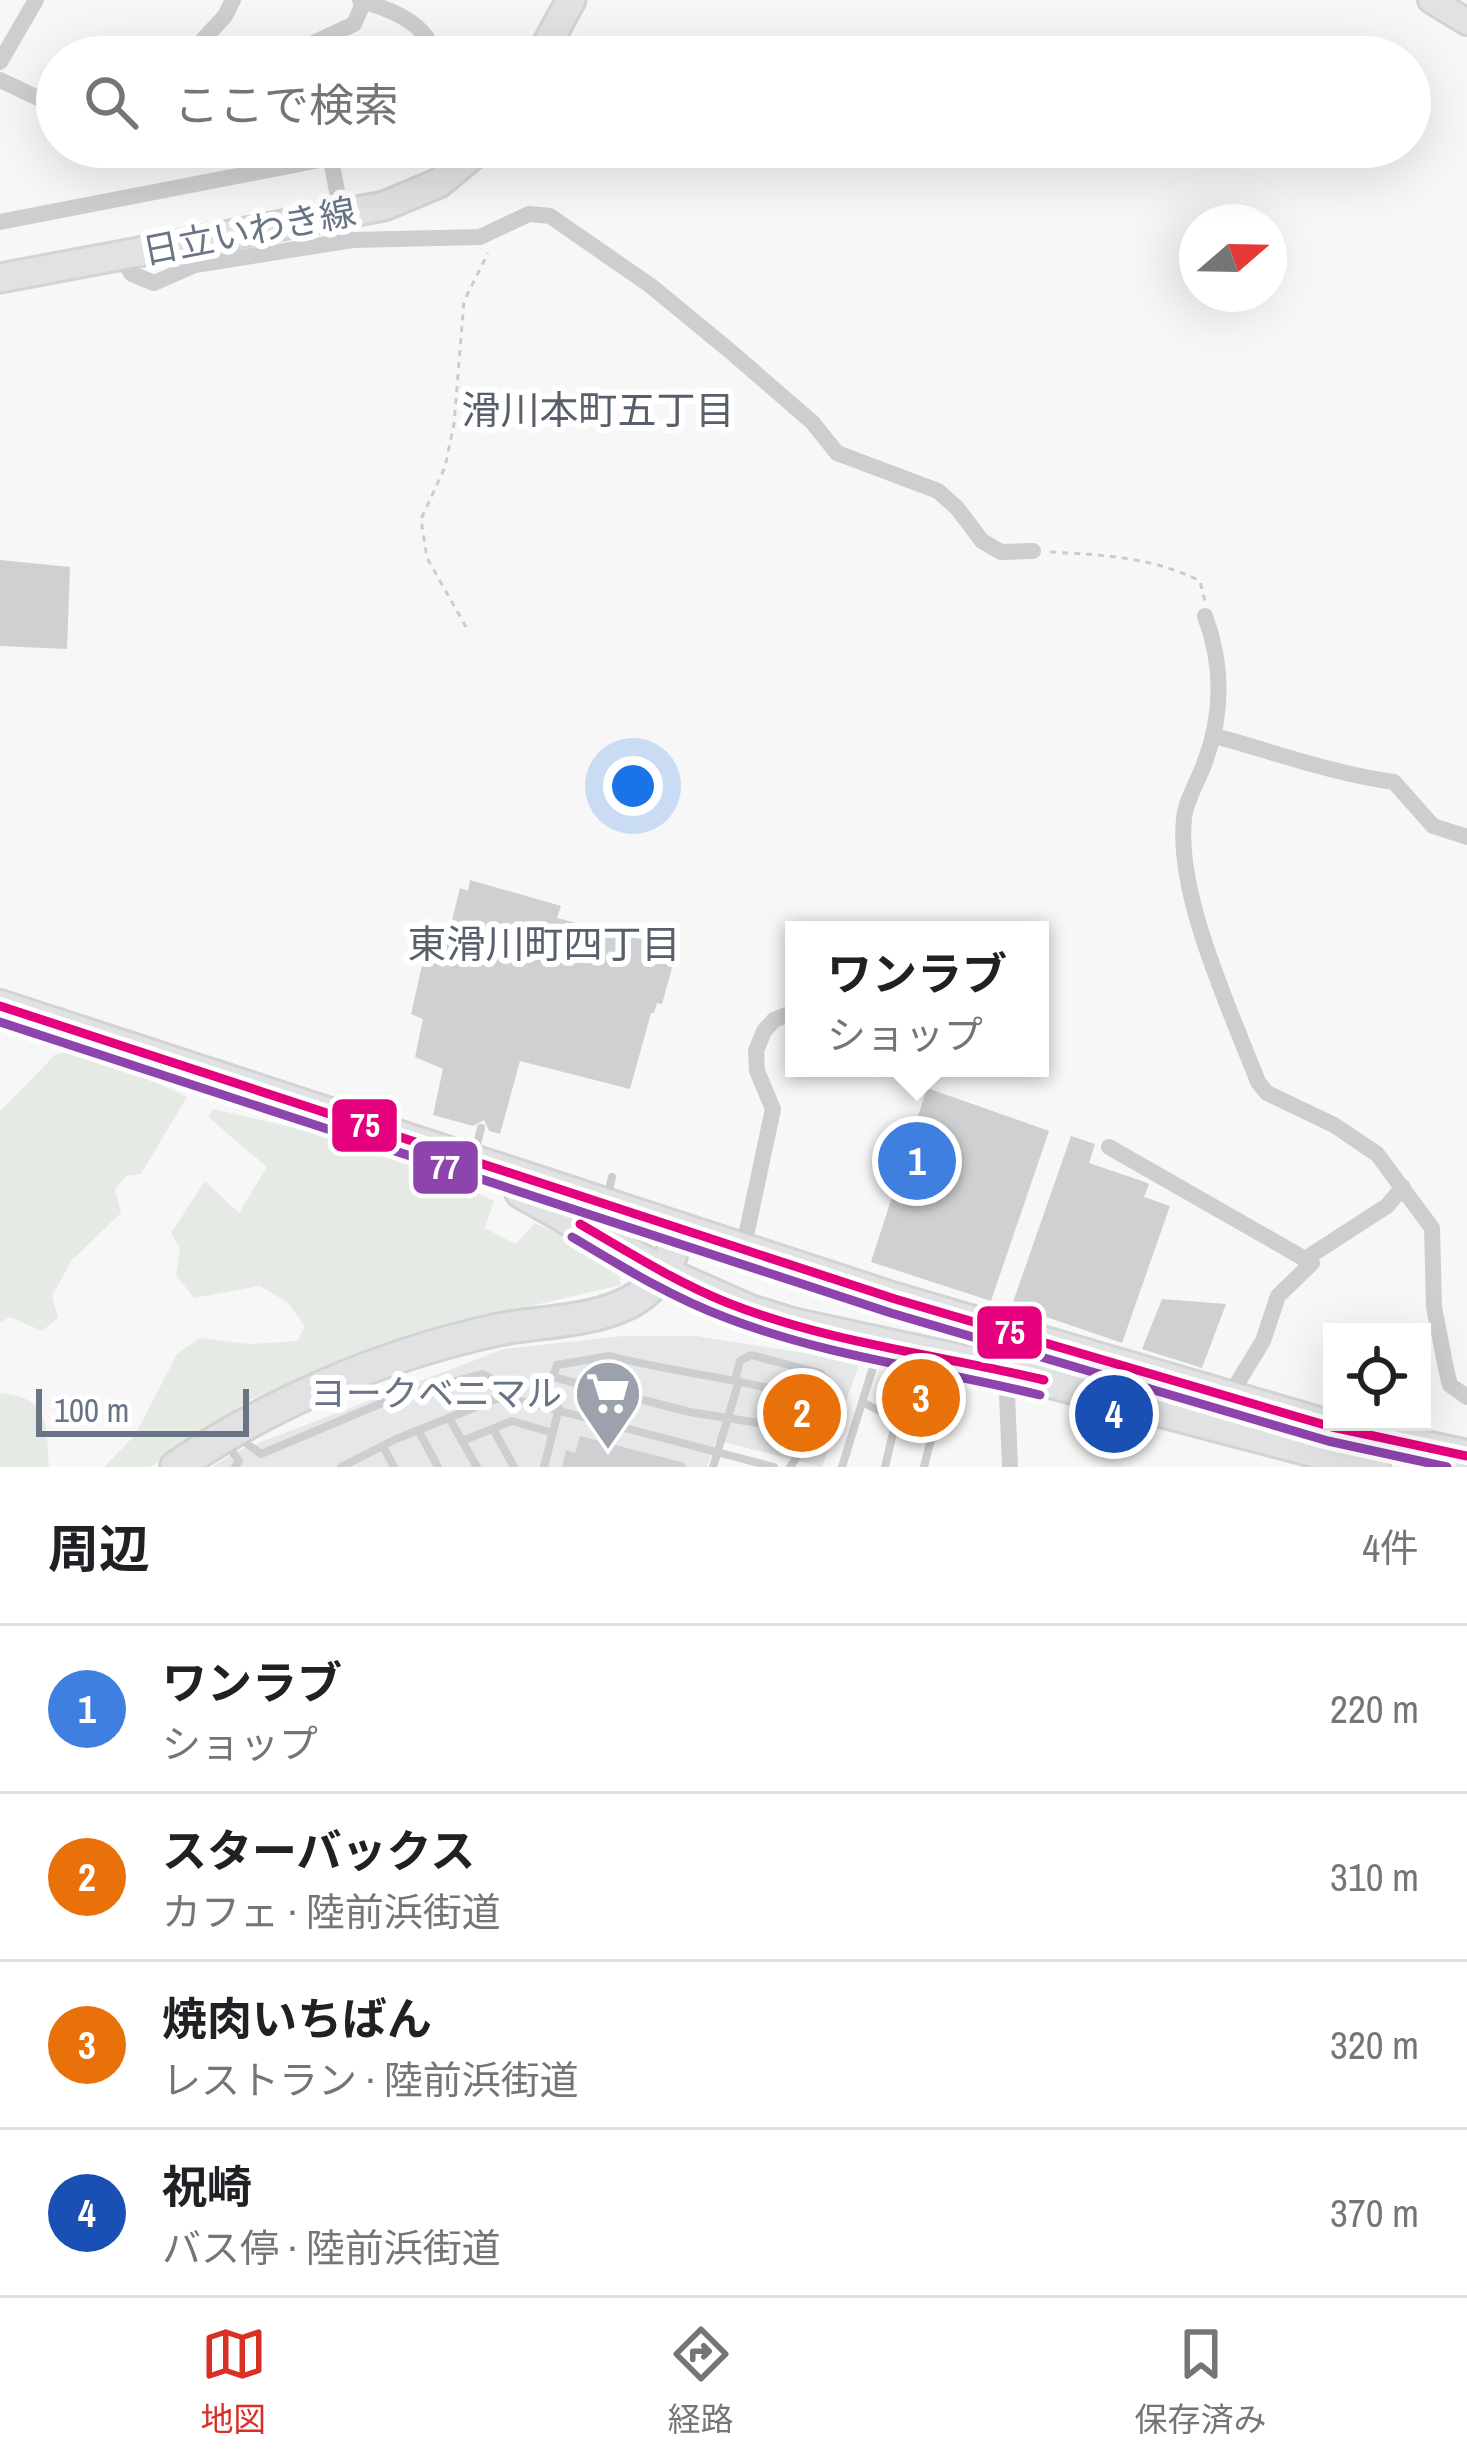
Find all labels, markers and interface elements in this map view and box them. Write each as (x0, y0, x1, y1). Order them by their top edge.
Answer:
search box (36, 36, 1431, 168)
icon: search (78, 69, 144, 135)
text: ここで検索 (174, 74, 399, 135)
street label: 日立いわき線 (138, 187, 360, 275)
north arrow (1179, 204, 1287, 312)
district label: 滑川本町五丁目 (461, 384, 735, 436)
your location (603, 756, 663, 816)
district label: 東滑川町四丁目 (407, 918, 681, 970)
popup (785, 921, 1049, 1077)
text: ワンラブ (827, 943, 1007, 1004)
text: ショップ (827, 1009, 983, 1061)
line badge: 75 (330, 1097, 399, 1154)
text: 75 (350, 1103, 380, 1147)
pin: 1 (878, 1116, 956, 1206)
line badge: 77 (411, 1139, 480, 1196)
text: 77 (430, 1145, 460, 1189)
line badge: 75 (975, 1304, 1044, 1361)
text: 75 (995, 1310, 1025, 1354)
map controls (1323, 1323, 1431, 1431)
button: locate (1323, 1323, 1431, 1431)
pin: 3 (882, 1353, 960, 1443)
supermarket icon: ヨークベニマル (573, 1358, 643, 1452)
pin: 2 (763, 1368, 841, 1458)
place label: ヨークベニマル (310, 1369, 562, 1417)
pin: 4 (1075, 1369, 1153, 1459)
scale bar (36, 1383, 249, 1436)
text: 100 m (54, 1388, 129, 1432)
text: 周辺 (48, 1514, 150, 1583)
text: 4件 (1362, 1522, 1419, 1574)
text: ワンラブ (162, 1652, 342, 1713)
text: 1 (78, 1683, 96, 1735)
text: 220 m (1330, 1683, 1419, 1735)
text: ショップ (162, 1718, 318, 1770)
text: スターバックス (162, 1820, 475, 1881)
text: 2 (78, 1851, 96, 1903)
text: 310 m (1330, 1851, 1419, 1903)
text: カフェ · 陸前浜街道 (162, 1886, 501, 1938)
text: 焼肉いちばん (162, 1988, 432, 2049)
text: 3 (78, 2019, 96, 2071)
text: 320 m (1330, 2019, 1419, 2071)
text: レストラン · 陸前浜街道 (162, 2054, 579, 2106)
text: 祝崎 (162, 2156, 252, 2217)
text: 4 (78, 2187, 96, 2239)
text: 370 m (1330, 2187, 1419, 2239)
text: バス停 · 陸前浜街道 (162, 2222, 501, 2274)
tab: 地図 (201, 2321, 267, 2441)
tab: 経路 (668, 2321, 734, 2441)
tab: 保存済み (1135, 2321, 1267, 2441)

